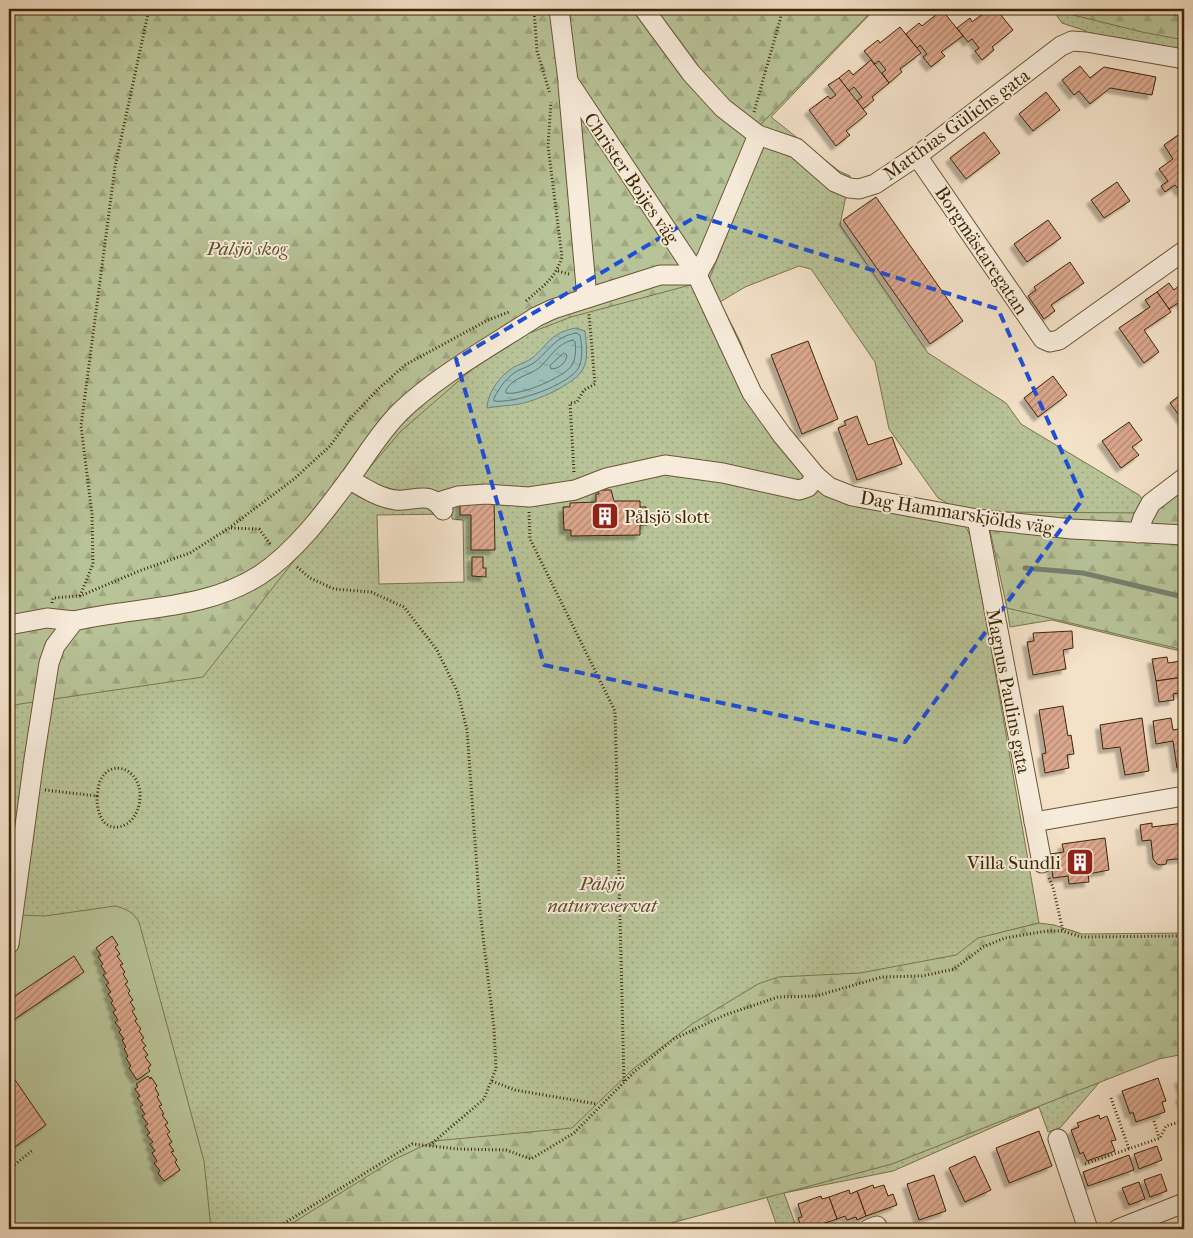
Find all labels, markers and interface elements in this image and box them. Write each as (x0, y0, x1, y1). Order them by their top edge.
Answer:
street label: Matthias Gülichs gata (879, 64, 1034, 185)
street label: Christer Boijes väg (579, 109, 684, 249)
street label: Borgmästaregatan (930, 182, 1032, 319)
park label: Pålsjö skog (206, 238, 288, 260)
street label: Dag Hammarskjölds väg (858, 487, 1056, 539)
building icon: Pålsjö slott (590, 501, 620, 531)
place label: Pålsjö slott (624, 506, 710, 528)
street label: Magnus Paulins gata (981, 607, 1035, 776)
building icon: Villa Sundli (1065, 847, 1095, 877)
place label: Villa Sundli (966, 852, 1061, 874)
park label: Pålsjö naturreservat (547, 873, 658, 917)

